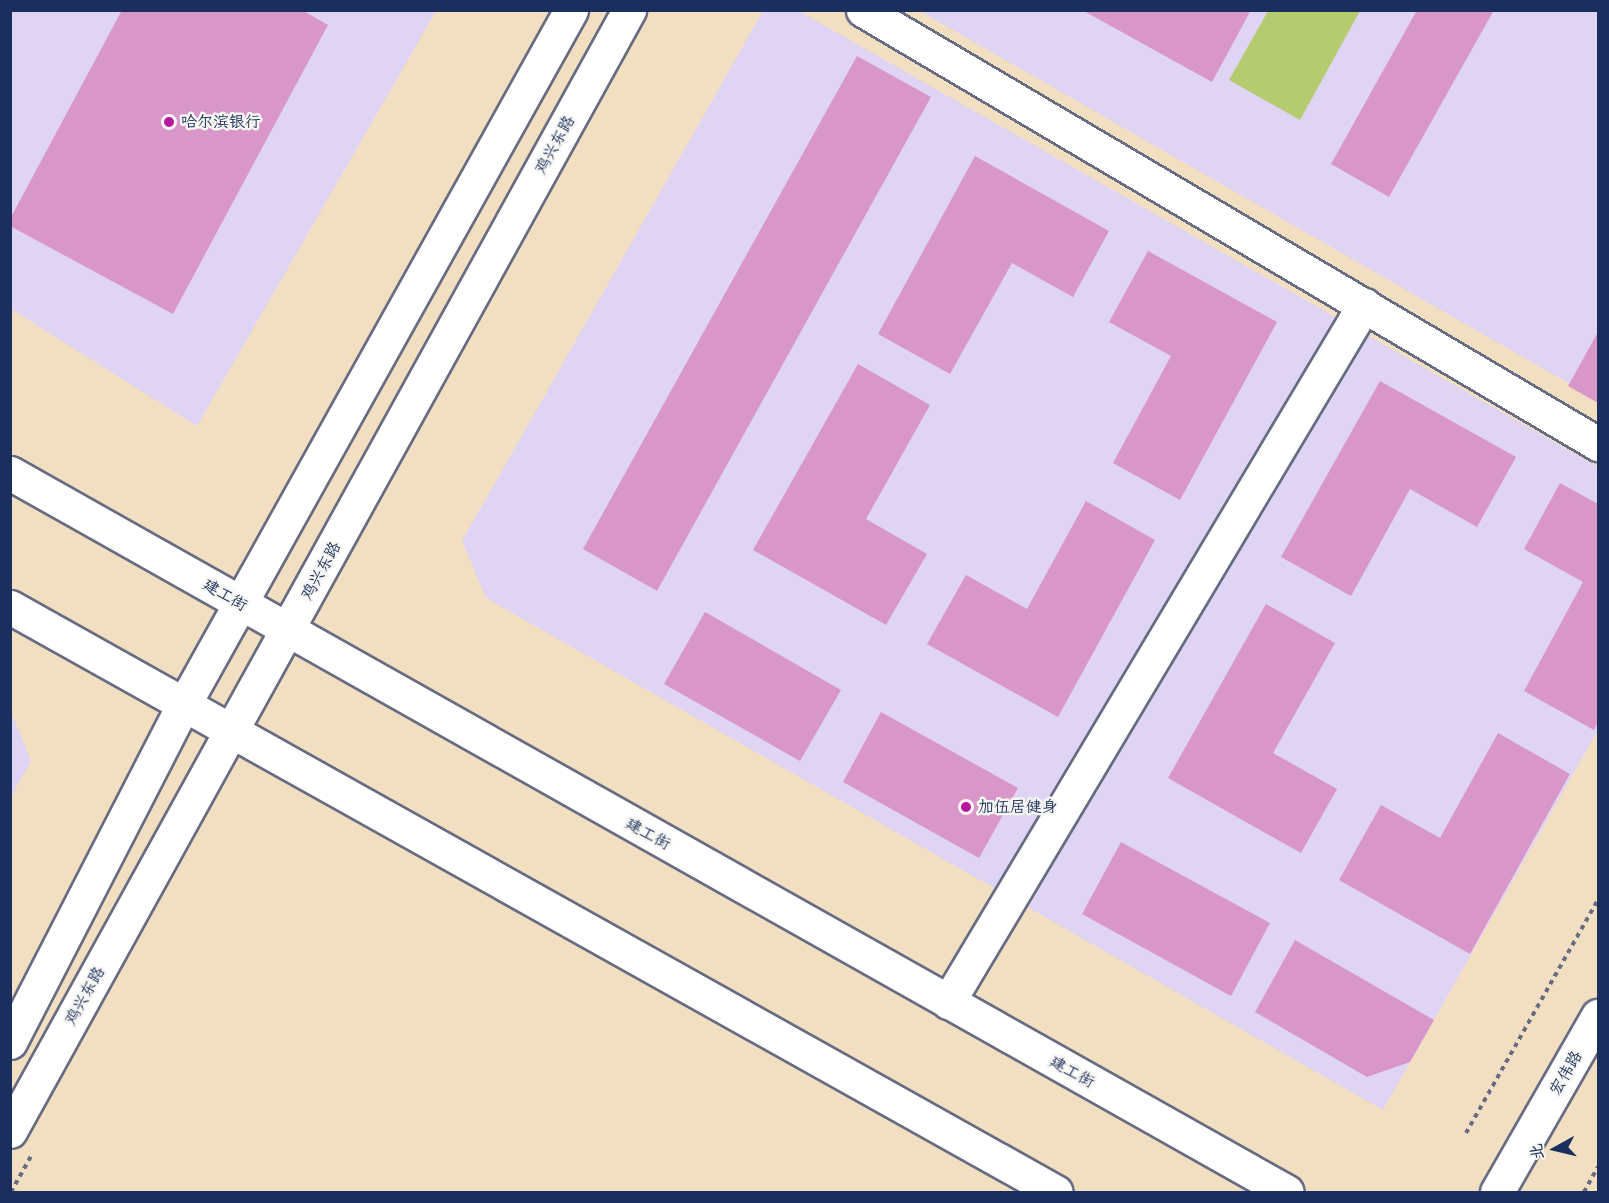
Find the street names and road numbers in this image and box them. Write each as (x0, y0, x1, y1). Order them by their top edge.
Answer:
street label: 鸡兴东路 (531, 112, 579, 178)
street label: 鸡兴东路 (297, 538, 345, 604)
street label: 建工街 (199, 575, 251, 615)
street label: 建工街 (622, 814, 674, 854)
street label: 鸡兴东路 (61, 963, 109, 1029)
street label: 宏伟路 (1546, 1047, 1586, 1099)
street label: 建工街 (1046, 1052, 1098, 1092)

